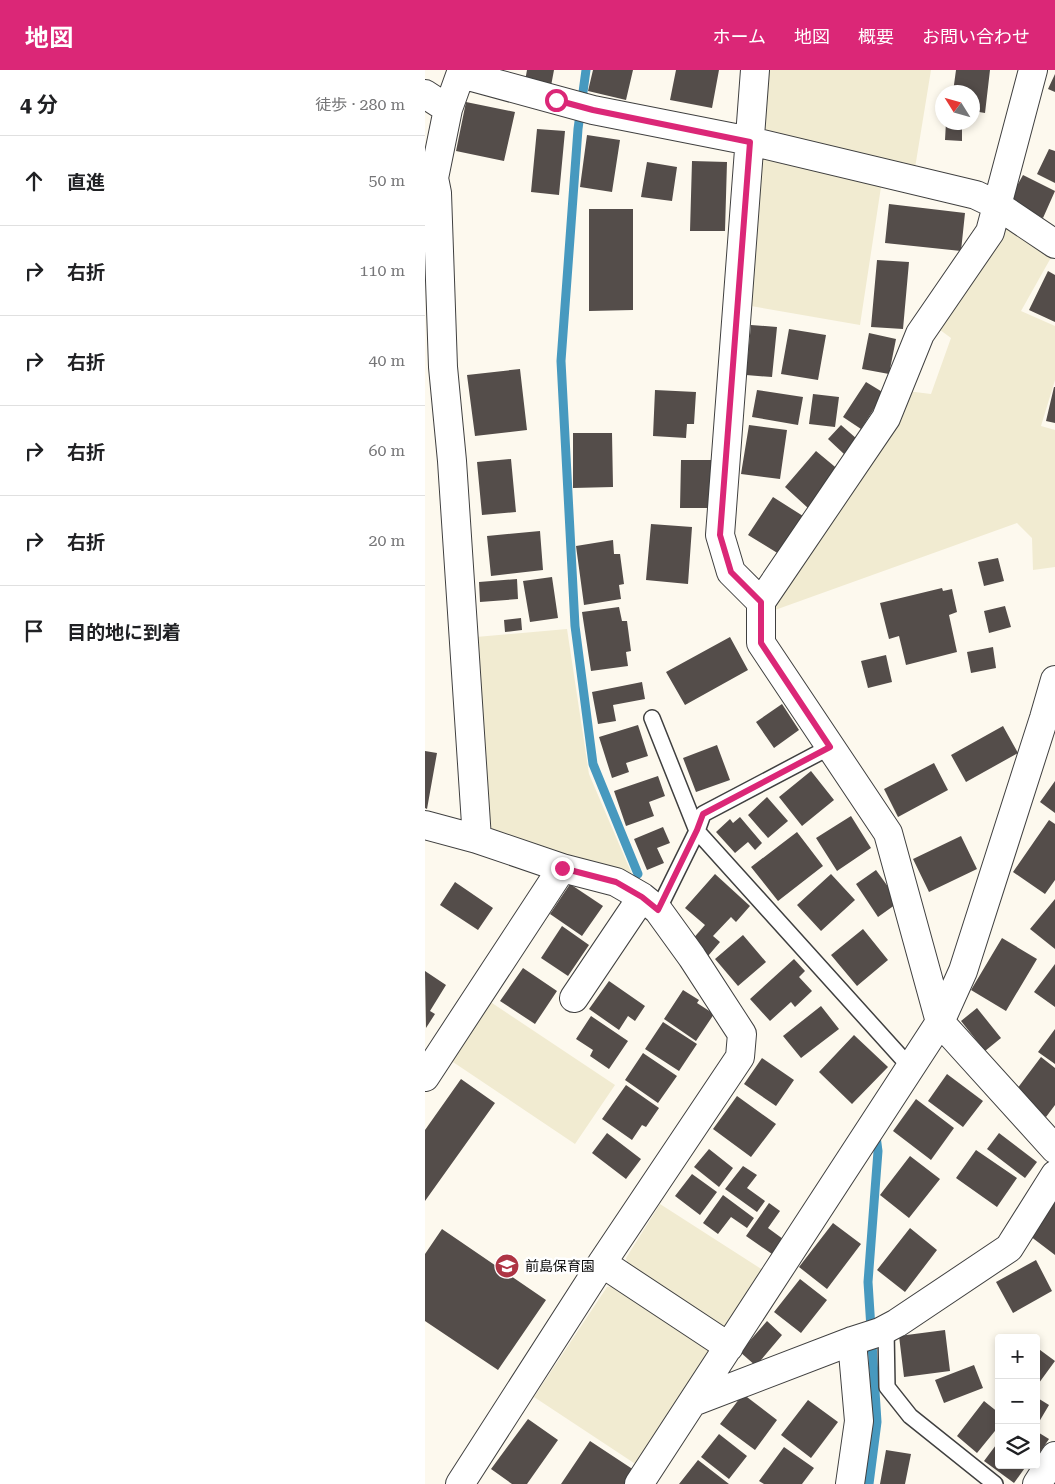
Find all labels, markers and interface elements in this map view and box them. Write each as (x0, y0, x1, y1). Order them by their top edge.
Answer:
text: 地図 (25, 24, 73, 52)
text: ホーム (713, 26, 766, 47)
text: 地図 (794, 26, 830, 47)
text: 概要 (858, 26, 894, 47)
text: お問い合わせ (922, 26, 1030, 47)
north arrow (935, 85, 980, 130)
route start (545, 89, 568, 112)
text: 4 分 (20, 93, 58, 117)
text: 徒歩 · 280 m (315, 95, 405, 114)
icon: ahead (20, 167, 48, 195)
text: 直進 (67, 171, 105, 194)
text: 50 m (368, 171, 405, 190)
icon: right (20, 257, 48, 285)
text: 右折 (67, 261, 105, 284)
text: 110 m (359, 261, 405, 280)
icon: right (20, 347, 48, 375)
text: 右折 (67, 351, 105, 374)
text: 40 m (368, 351, 405, 370)
icon: right (20, 437, 48, 465)
text: 右折 (67, 441, 105, 464)
text: 60 m (368, 441, 405, 460)
icon: right (20, 527, 48, 555)
text: 右折 (67, 531, 105, 554)
text: 20 m (368, 531, 405, 550)
icon: arrive (20, 617, 48, 645)
text: 目的地に到着 (67, 621, 181, 644)
route end (551, 857, 574, 880)
school or university icon: 前島保育園 (494, 1253, 520, 1279)
place label: 前島保育園 (525, 1258, 595, 1274)
map controls (995, 1334, 1040, 1469)
button: + (995, 1334, 1040, 1379)
button: − (995, 1379, 1040, 1424)
button: layers (995, 1424, 1040, 1469)

